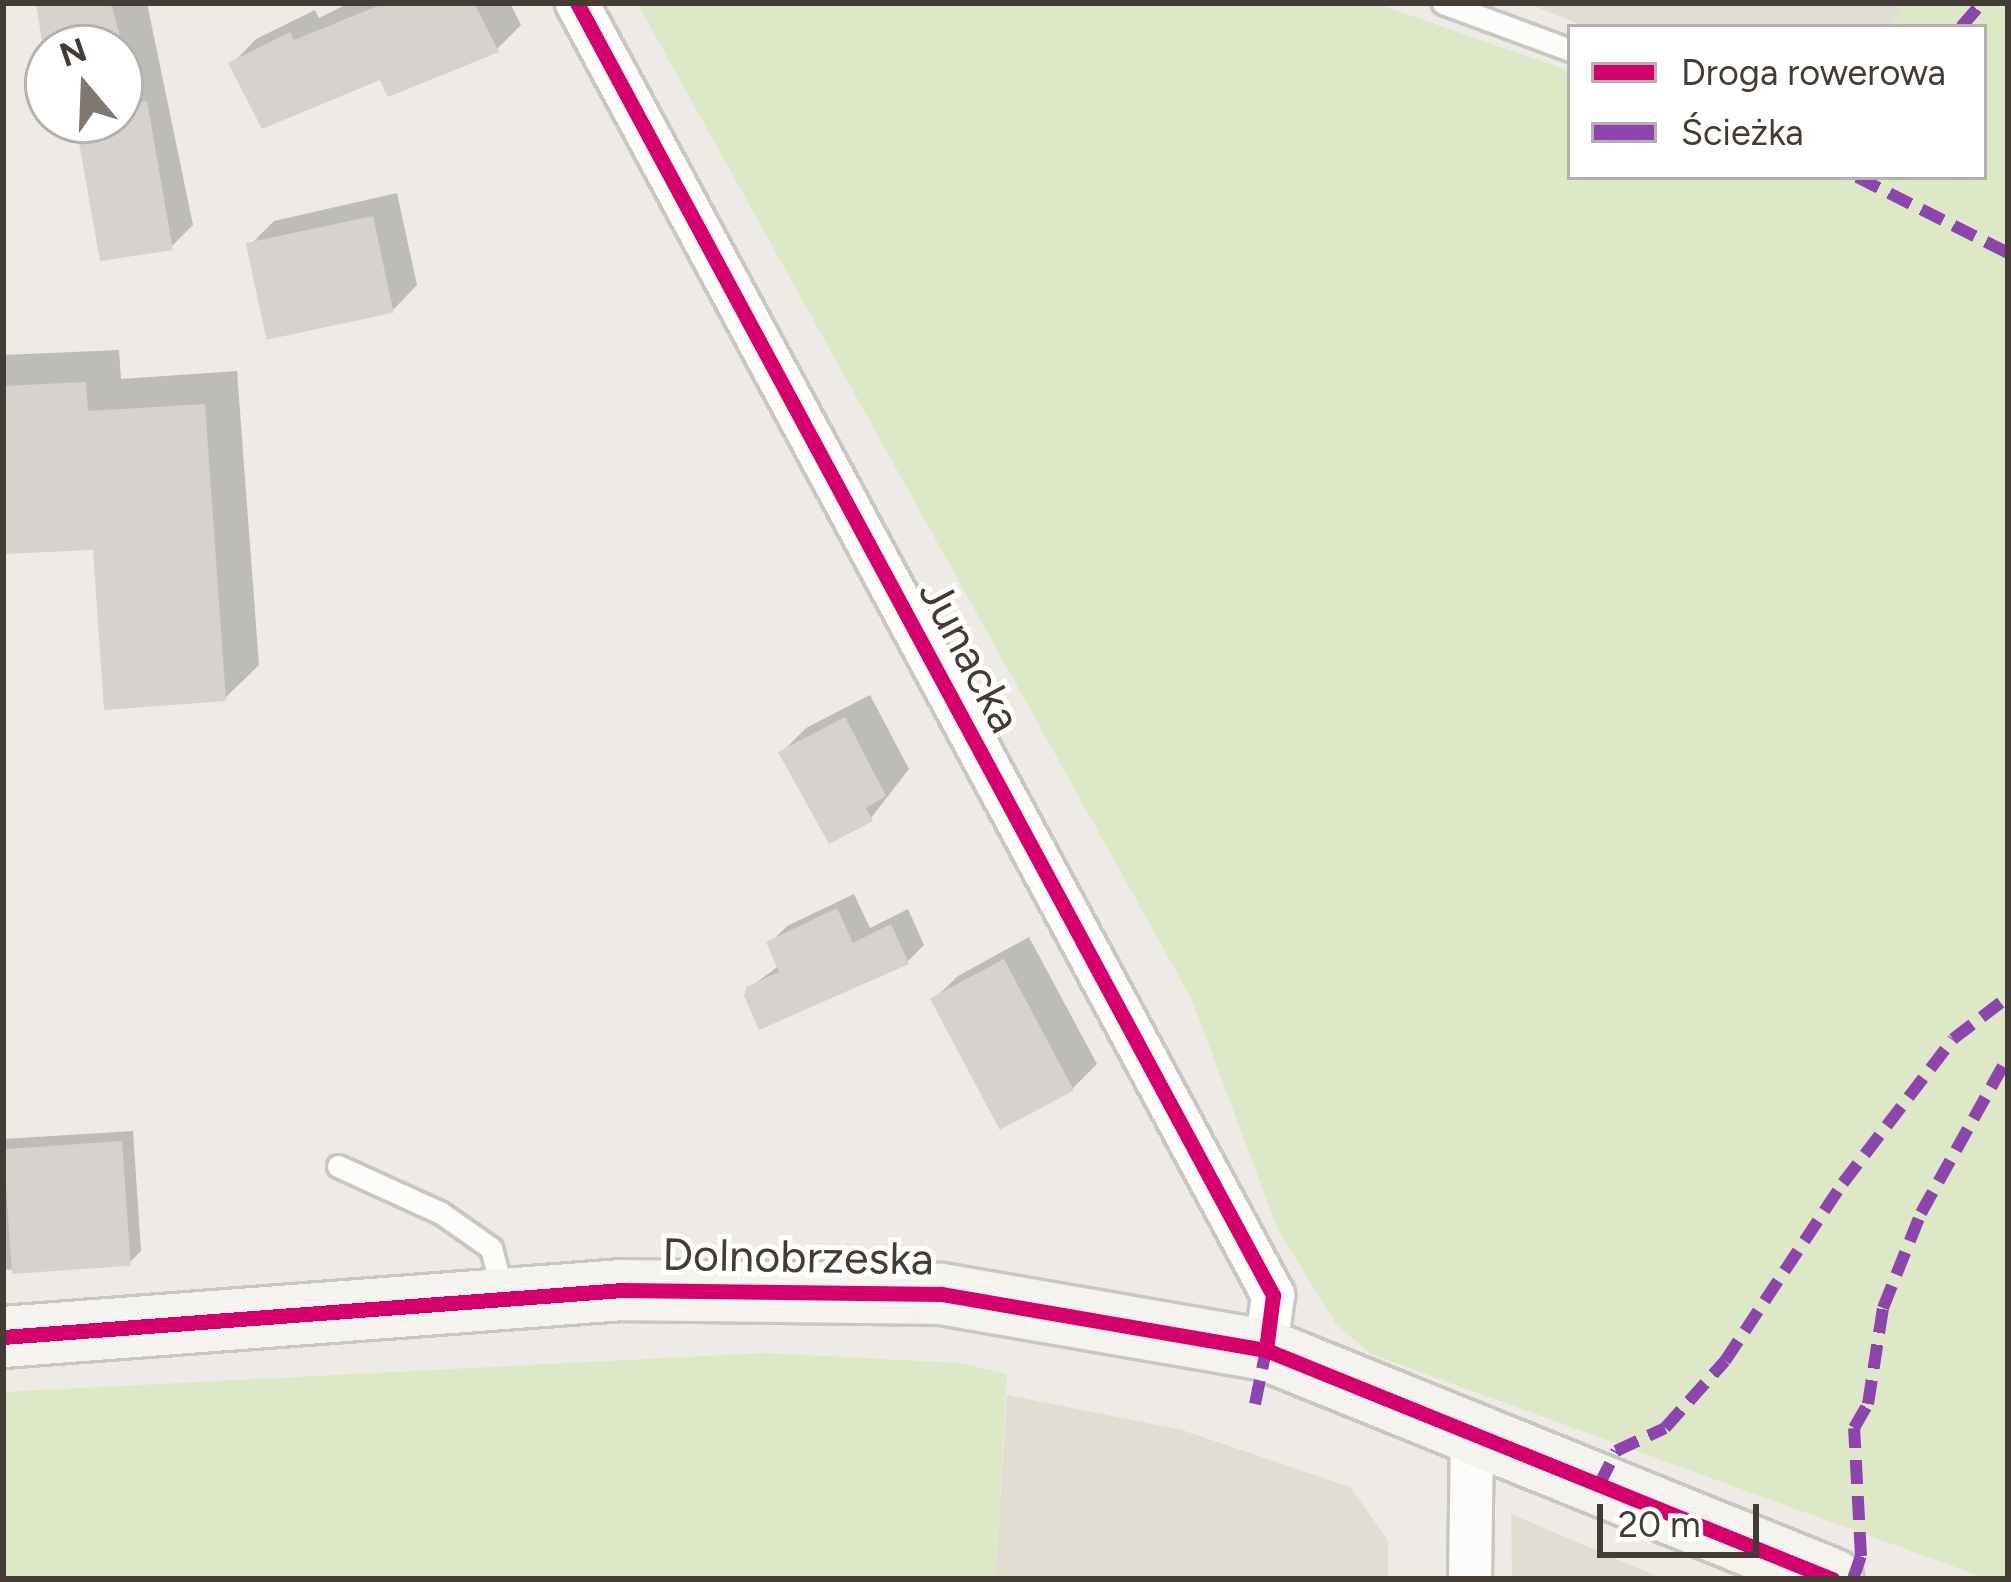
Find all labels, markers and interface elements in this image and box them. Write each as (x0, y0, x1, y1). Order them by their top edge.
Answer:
north arrow (24, 24, 144, 144)
legend (1567, 24, 1987, 180)
text: N (55, 30, 91, 75)
text: Droga rowerowa (1681, 51, 1946, 94)
text: Ścieżka (1681, 111, 1804, 154)
street label: Junacka (907, 570, 1033, 742)
street label: Dolnobrzeska (662, 1228, 934, 1286)
scale bar (1603, 1480, 1765, 1554)
text: 20 m (1618, 1503, 1701, 1546)

